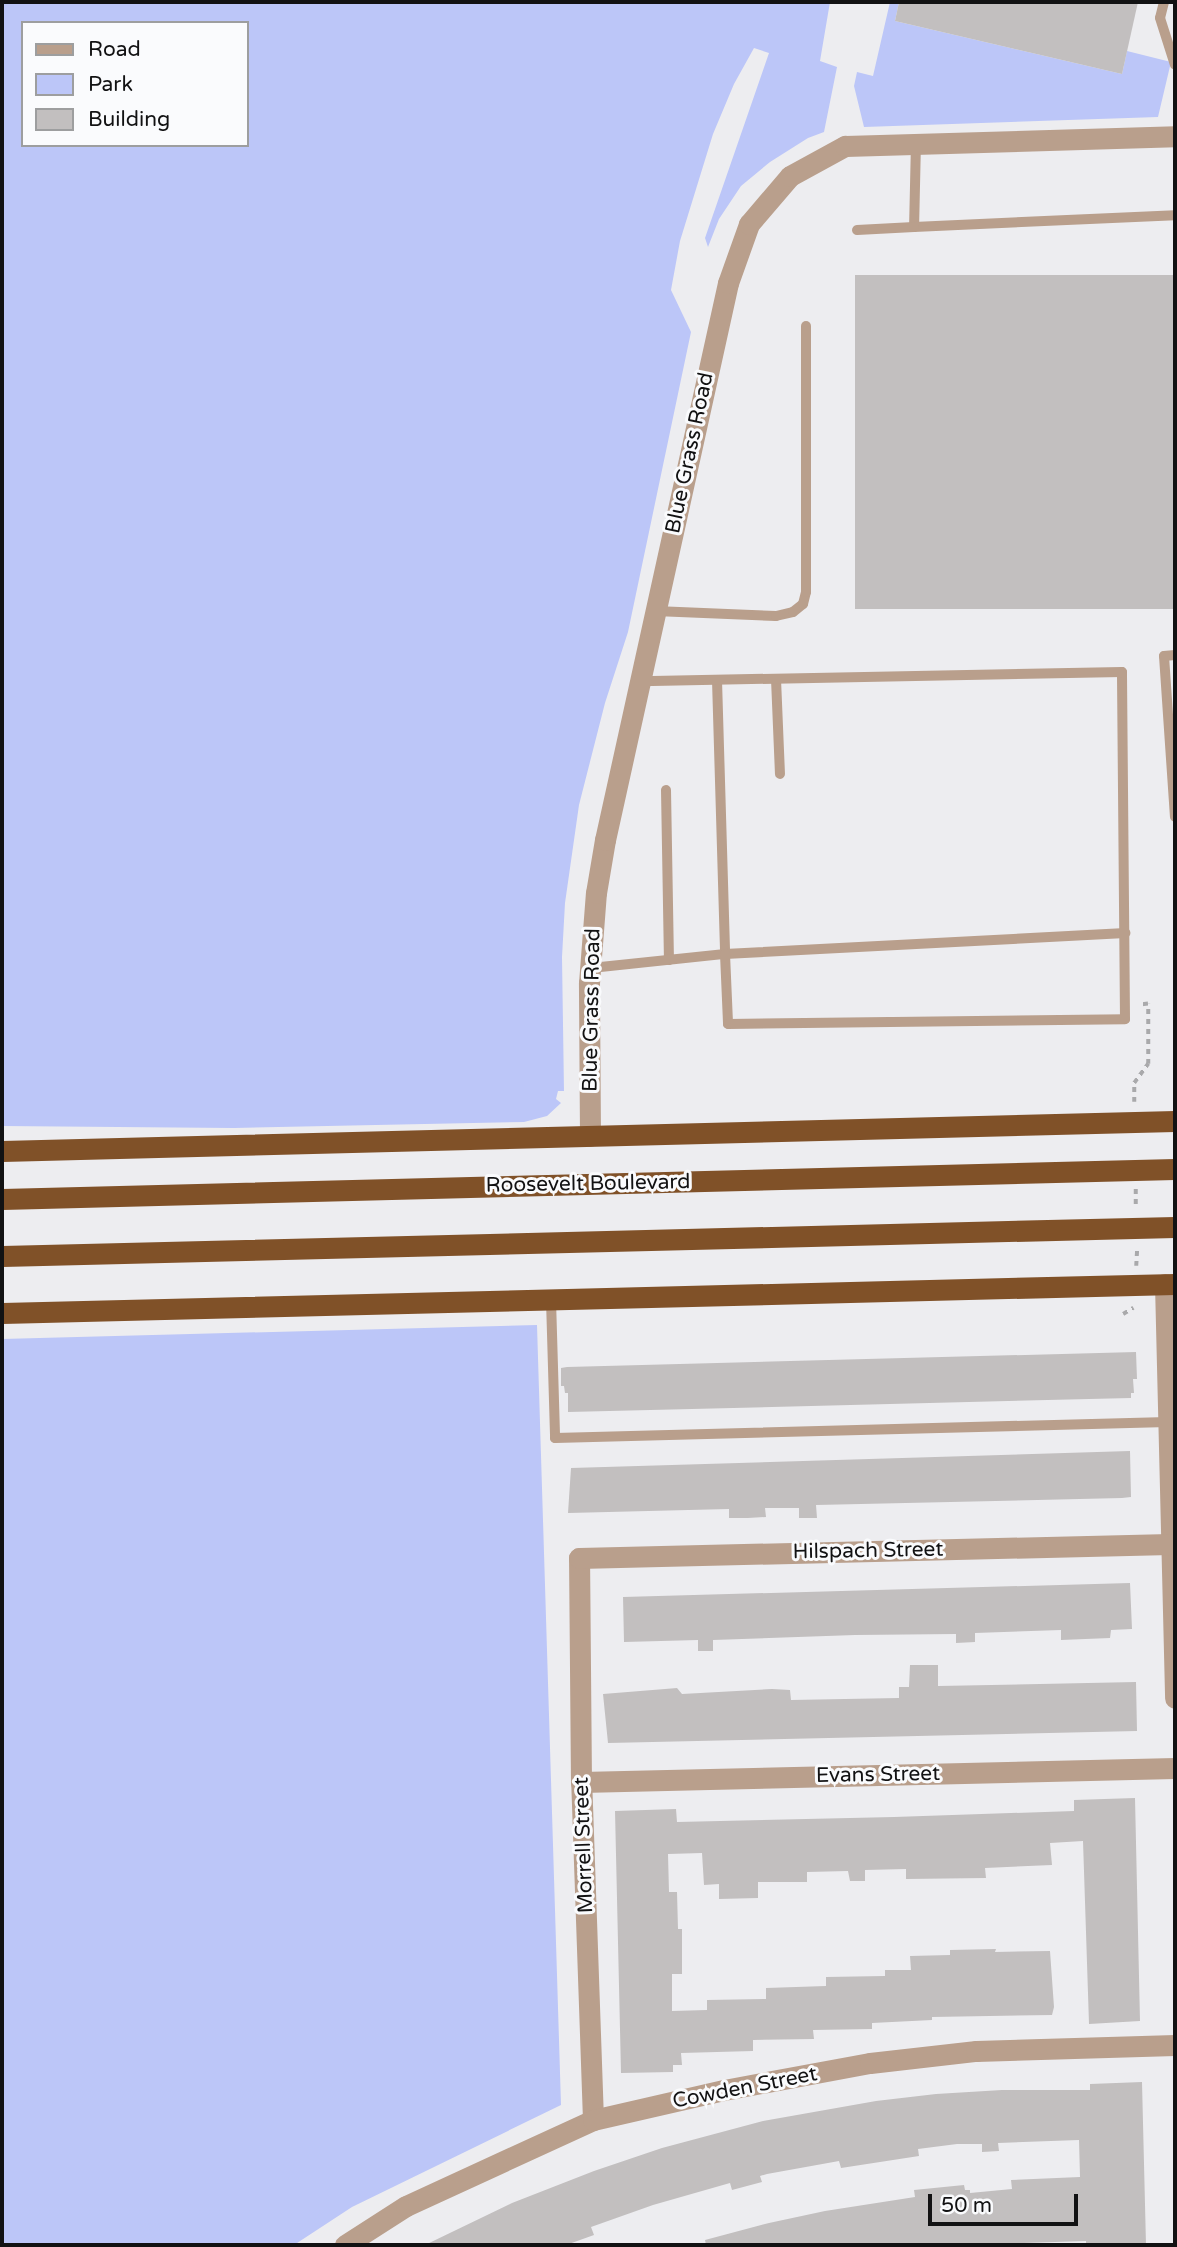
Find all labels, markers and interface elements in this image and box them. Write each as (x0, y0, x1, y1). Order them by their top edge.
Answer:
legend (21, 21, 248, 147)
text: Road (88, 37, 141, 62)
text: Park (88, 72, 133, 97)
text: Building (88, 107, 170, 132)
street label: Blue Grass Road (661, 370, 719, 536)
street label: Blue Grass Road (578, 928, 606, 1092)
street label: Roosevelt Boulevard (485, 1170, 691, 1198)
street label: Hilspach Street (792, 1537, 944, 1565)
street label: Evans Street (816, 1761, 940, 1789)
street label: Morrell Street (569, 1776, 599, 1914)
street label: Cowden Street (671, 2062, 819, 2114)
scale bar (932, 2180, 1082, 2224)
text: 50 m (941, 2193, 992, 2218)

